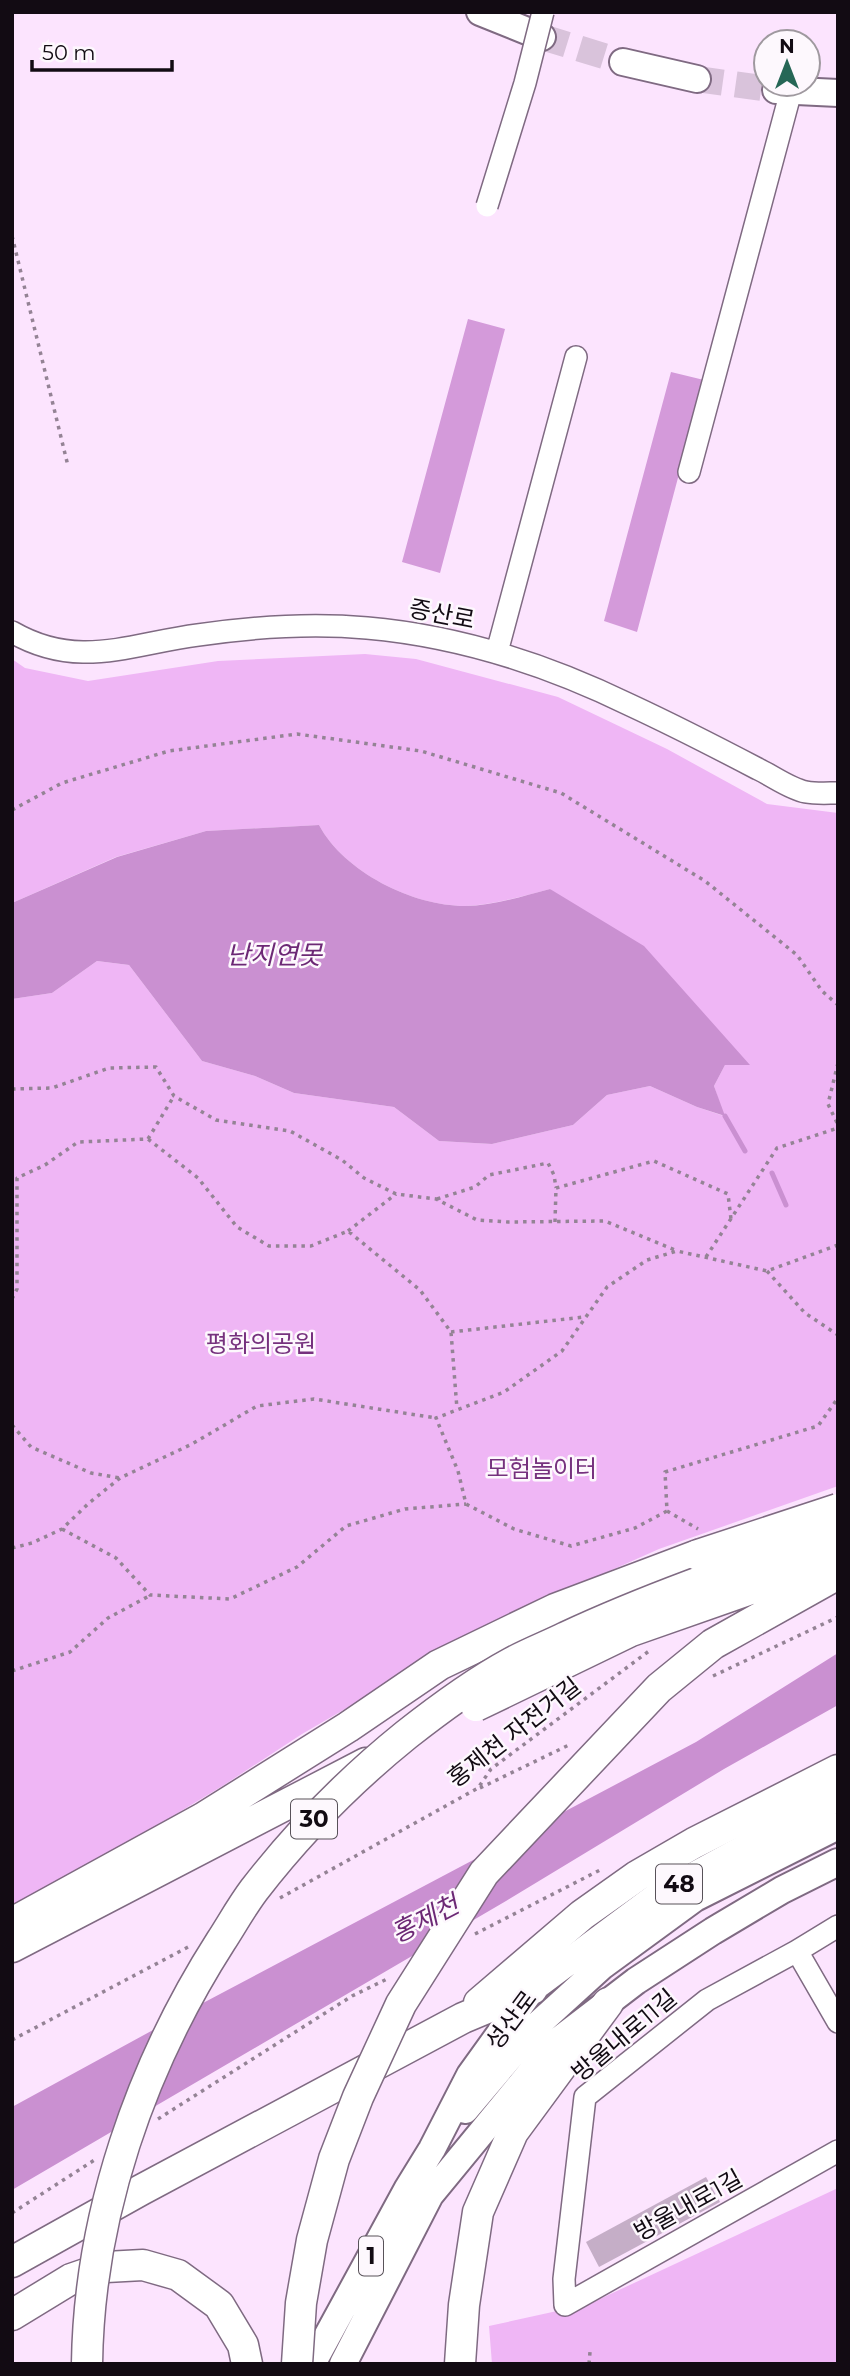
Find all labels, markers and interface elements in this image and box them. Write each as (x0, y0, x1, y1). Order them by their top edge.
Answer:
scale bar (32, 28, 172, 72)
north arrow (752, 28, 822, 98)
text: N (779, 35, 795, 58)
text: 50 m (42, 40, 96, 65)
street label: 증산로 (407, 593, 477, 635)
water label: 난지연못 (226, 939, 324, 971)
park label: 평화의공원 (206, 1329, 316, 1358)
park label: 모험놀이터 (487, 1454, 597, 1483)
street label: 홍제천 자전거길 (442, 1671, 586, 1793)
road number: 30 (291, 1800, 337, 1838)
road number: 48 (656, 1865, 702, 1904)
water label: 홍제천 (386, 1887, 467, 1950)
street label: 방울내로11길 (566, 1983, 682, 2087)
street label: 성산로 (479, 1985, 543, 2055)
street label: 방울내로1길 (629, 2163, 747, 2247)
road number: 1 (359, 2236, 383, 2276)

